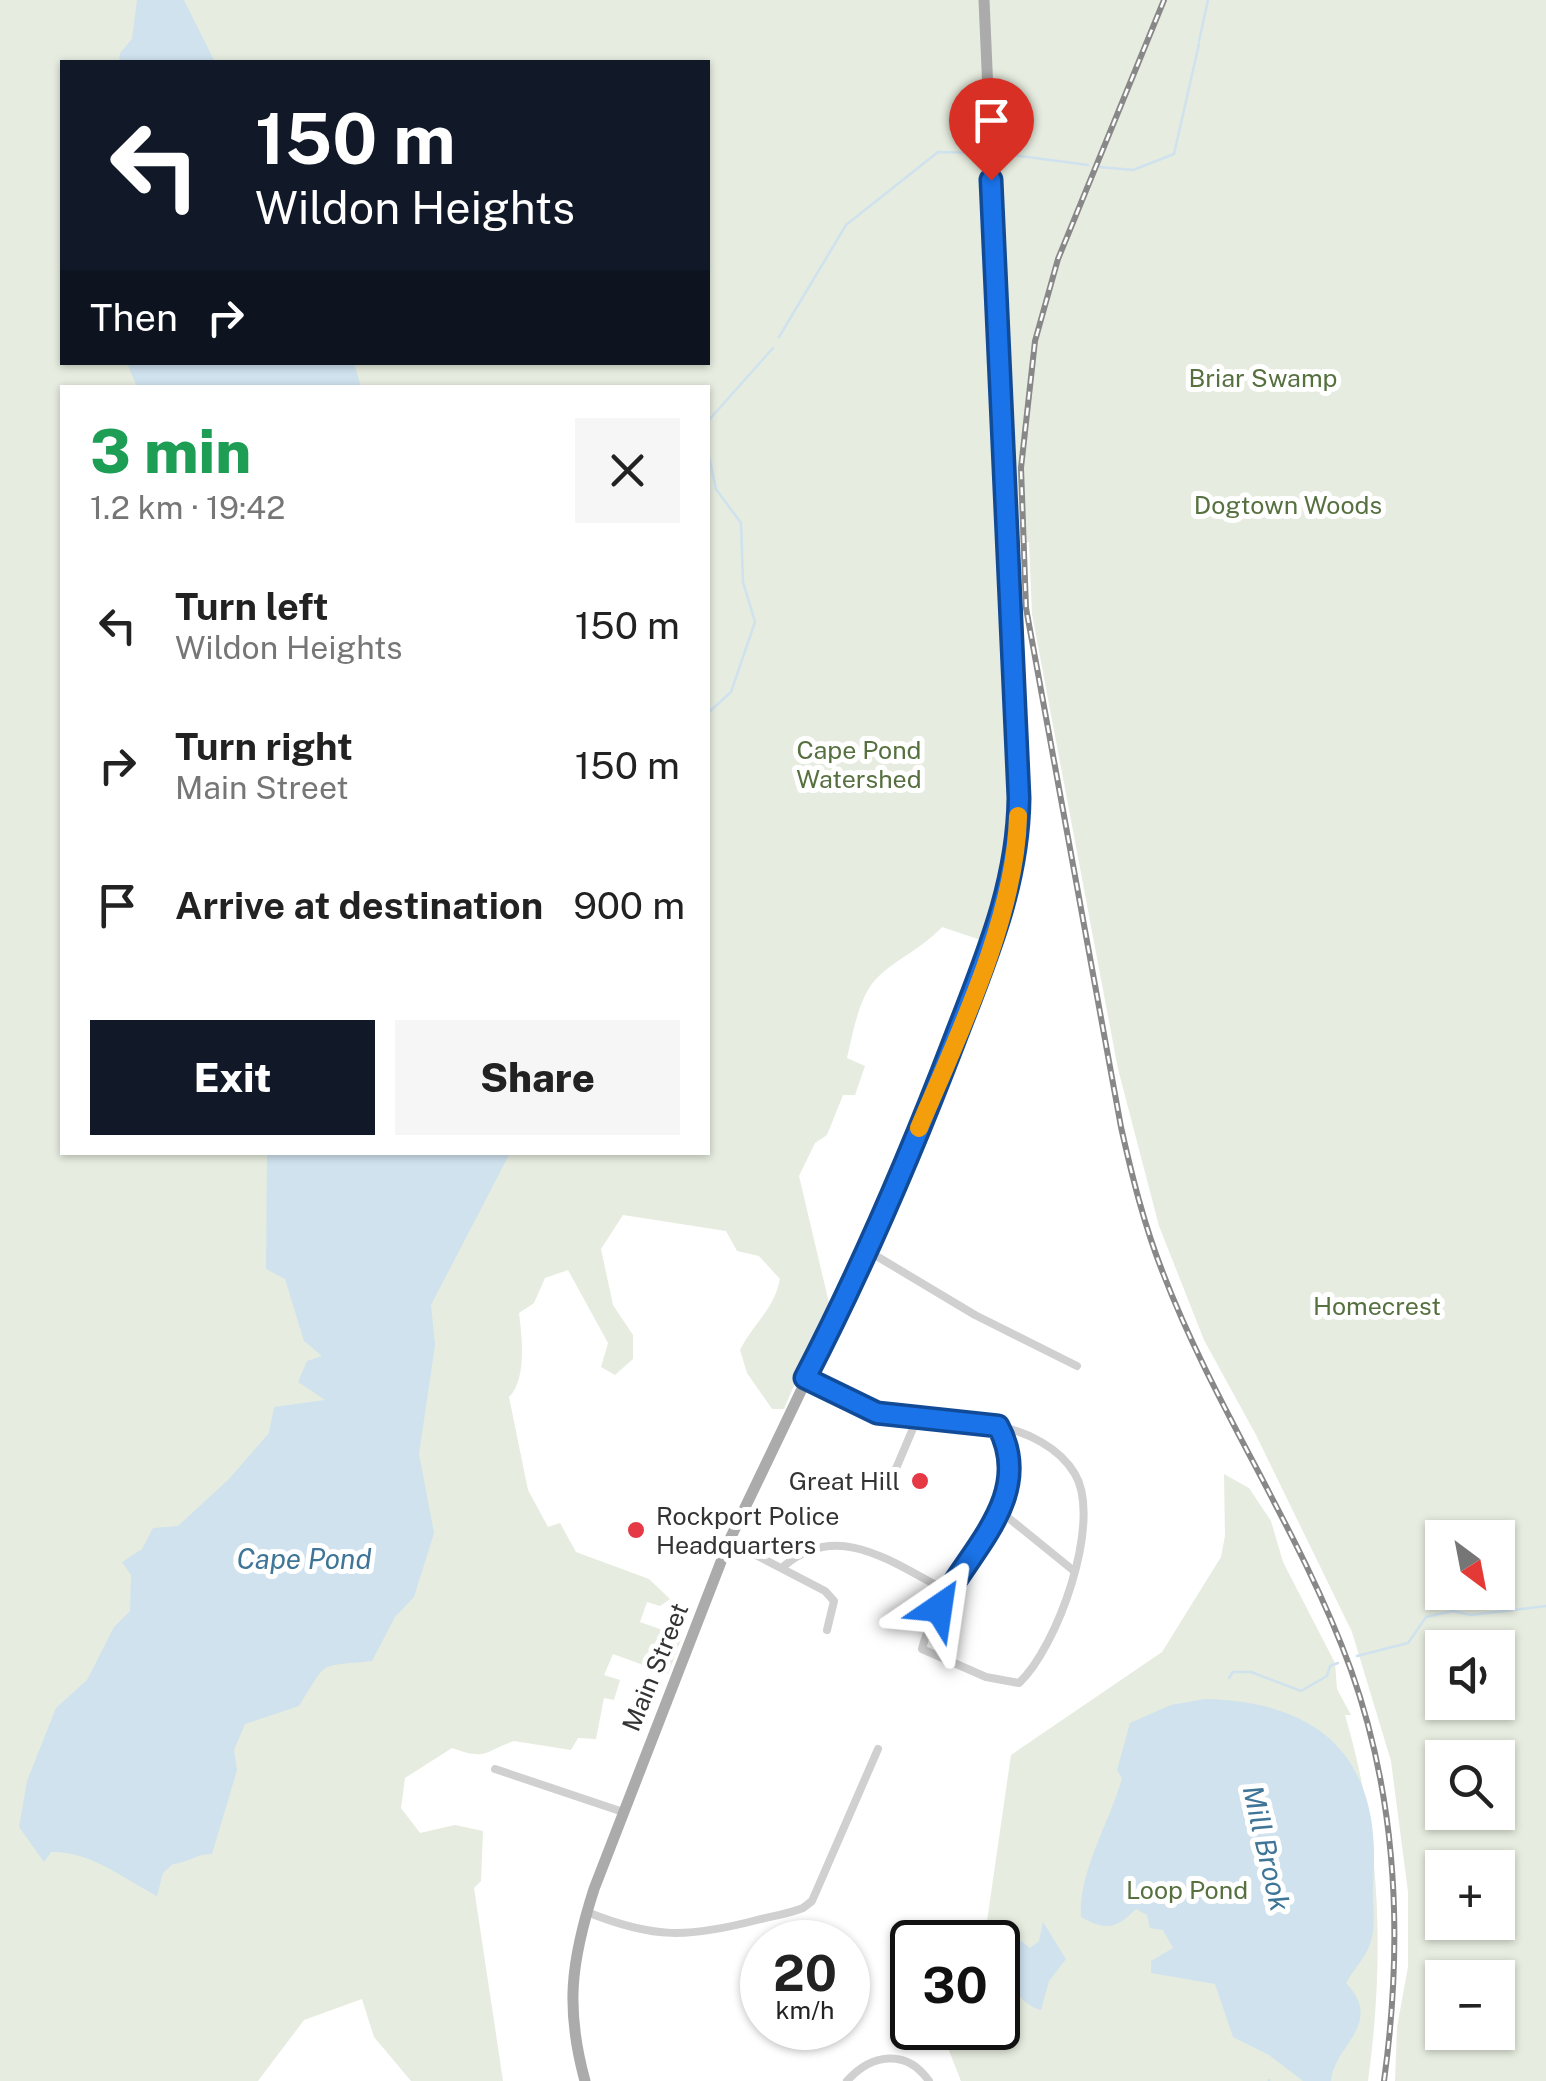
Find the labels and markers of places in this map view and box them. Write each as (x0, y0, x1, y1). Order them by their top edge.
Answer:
pin (949, 78, 1034, 181)
place label: Great Hill (789, 1466, 900, 1496)
marker: Great Hill (909, 1470, 931, 1492)
place label: Rockport Police Headquarters (656, 1501, 839, 1560)
marker: Rockport Police Headquarters (625, 1519, 647, 1541)

